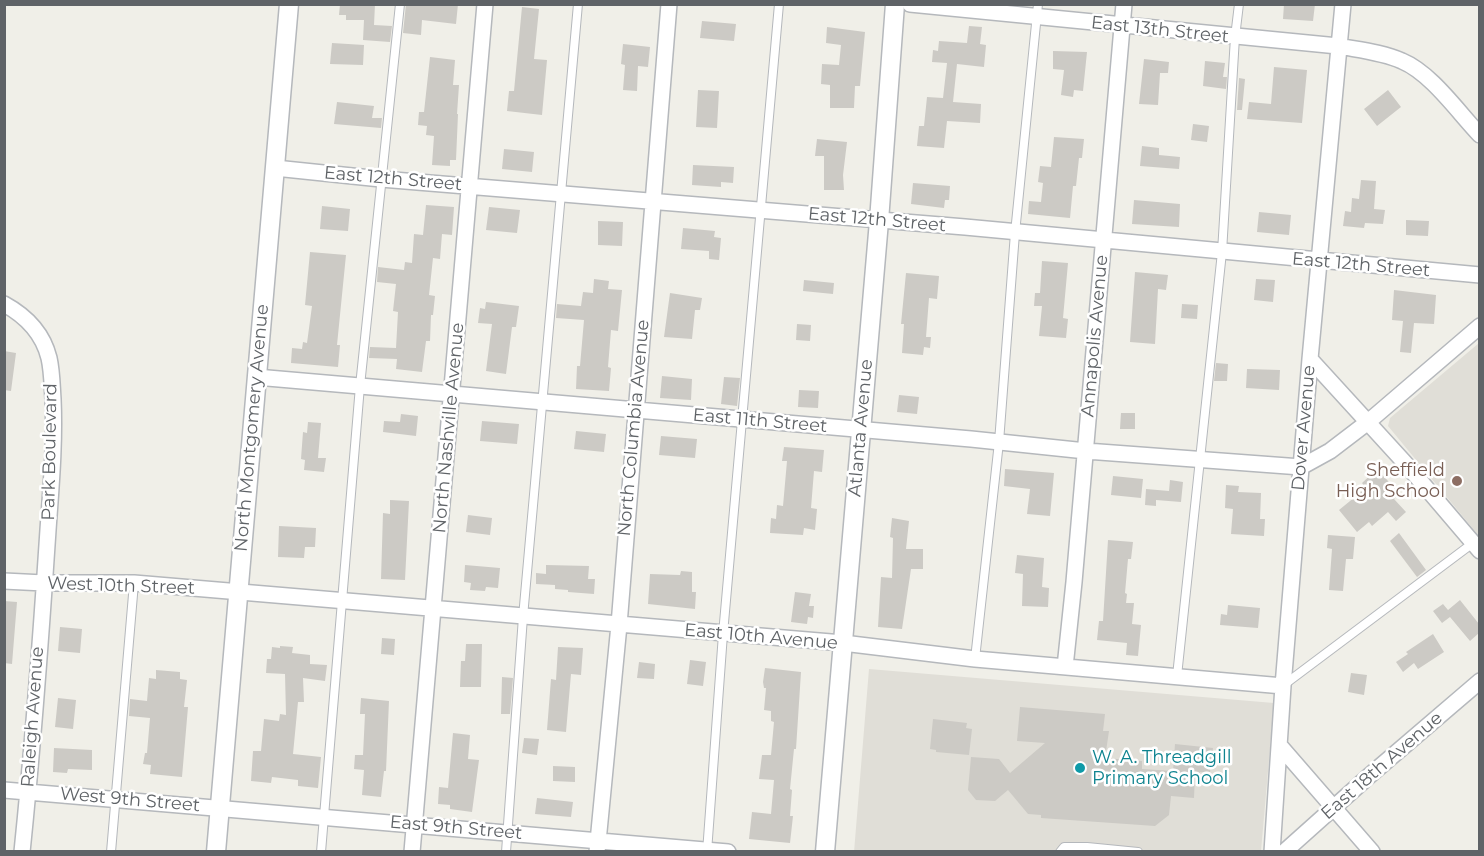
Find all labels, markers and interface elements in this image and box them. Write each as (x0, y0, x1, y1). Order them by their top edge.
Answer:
street label: East 13th Street (1090, 12, 1230, 48)
street label: East 12th Street (323, 162, 463, 196)
street label: East 12th Street (807, 203, 947, 237)
street label: East 12th Street (1291, 248, 1431, 282)
street label: Annapolis Avenue (1077, 254, 1113, 418)
street label: North Montgomery Avenue (230, 303, 274, 553)
street label: North Columbia Avenue (614, 319, 654, 537)
street label: North Nashville Avenue (429, 322, 469, 534)
street label: Atlanta Avenue (844, 358, 878, 498)
street label: Dover Avenue (1288, 364, 1320, 492)
street label: Park Boulevard (38, 383, 62, 521)
street label: East 11th Street (692, 404, 828, 438)
place label: Sheffield High School (1336, 460, 1445, 502)
marker: Sheffield High School (1450, 474, 1464, 488)
street label: West 10th Street (47, 573, 195, 599)
street label: East 10th Avenue (683, 620, 839, 654)
street label: Raleigh Avenue (17, 646, 49, 788)
street label: East 18th Avenue (1317, 708, 1447, 824)
place label: W. A. Threadgill Primary School (1092, 747, 1232, 789)
marker: W. A. Threadgill Primary School (1073, 761, 1087, 775)
street label: West 9th Street (59, 783, 201, 817)
street label: East 9th Street (389, 811, 523, 845)

